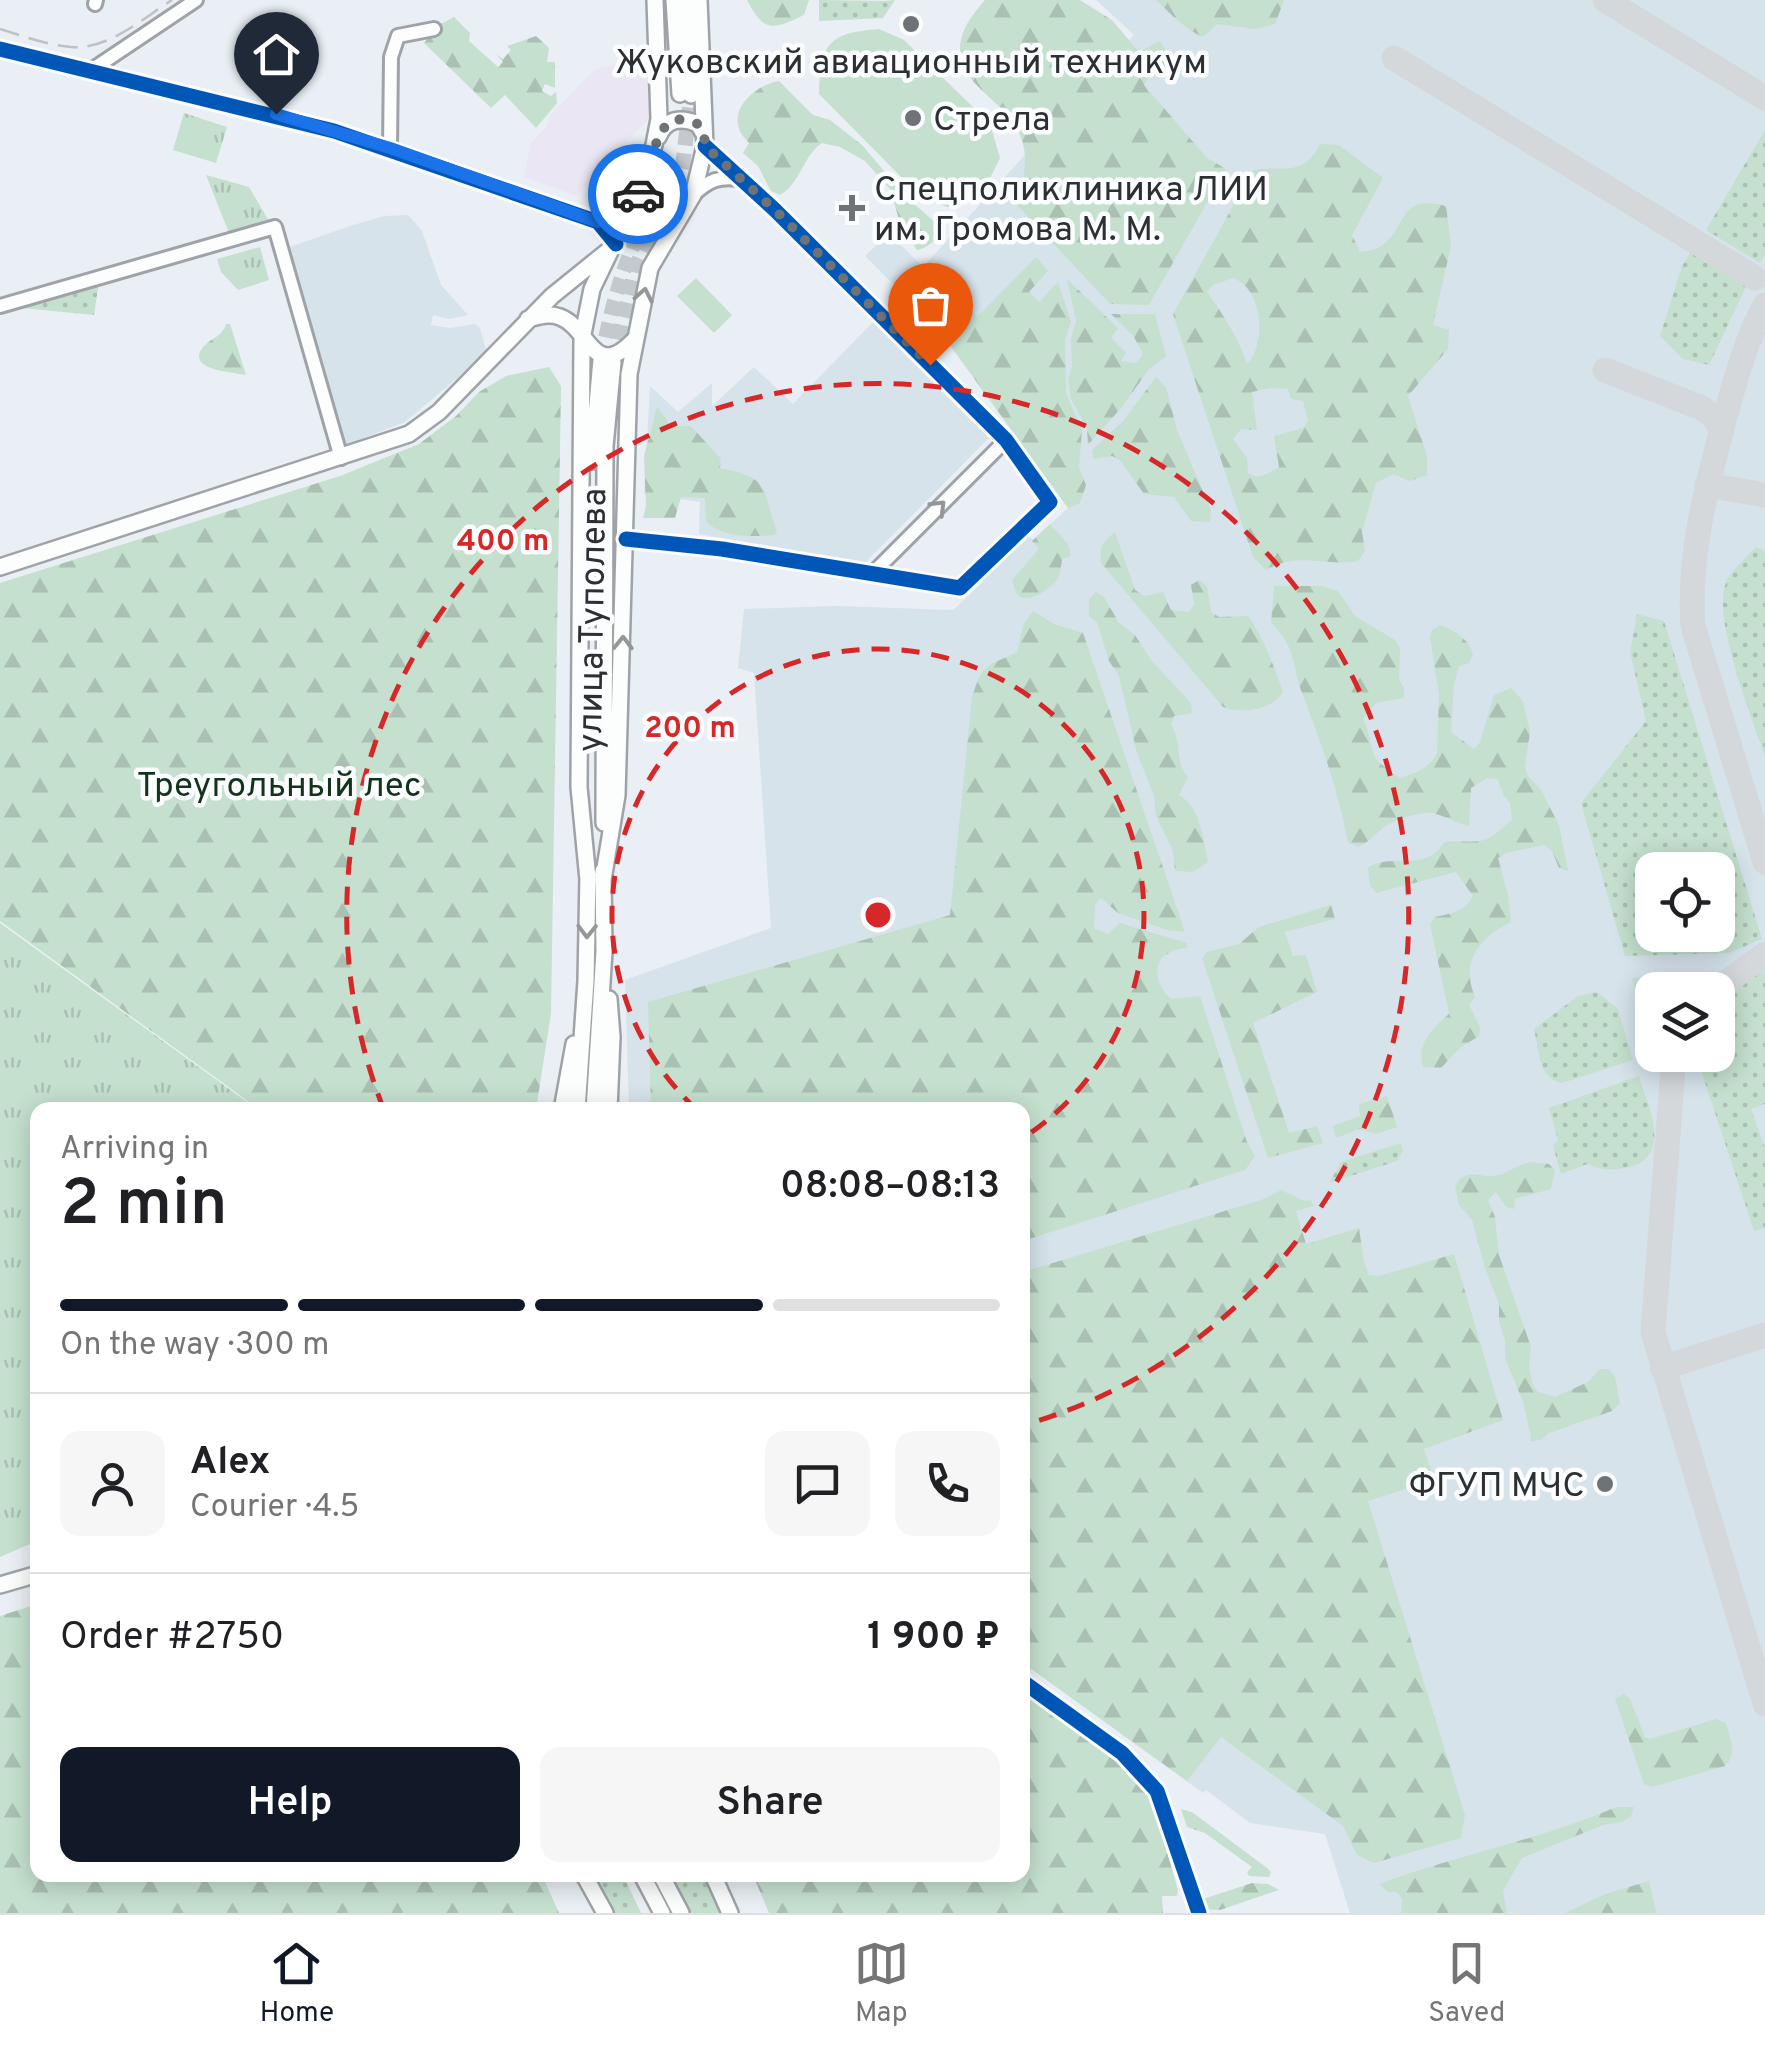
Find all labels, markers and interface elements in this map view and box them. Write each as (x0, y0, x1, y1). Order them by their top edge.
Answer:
pin (234, 12, 319, 115)
marker: Жуковский авиационный техникум (900, 13, 922, 35)
icon: home (249, 27, 304, 82)
place label: Жуковский авиационный техникум (615, 42, 1207, 86)
place label: Стрела (933, 99, 1050, 143)
marker: Стрела (902, 107, 924, 129)
courier (588, 144, 688, 244)
icon: car (611, 167, 666, 222)
place label: Спецполиклиника ЛИИ им. Громова М. М. (874, 169, 1268, 253)
marker: Спецполиклиника ЛИИ им. Громова М. М. (839, 195, 865, 221)
pin (888, 263, 973, 366)
icon: bag (903, 278, 958, 333)
one-way arrow (633, 287, 654, 304)
street label: улица Туполева (570, 488, 618, 753)
one-way arrow (928, 501, 946, 519)
text: 400 m (457, 524, 549, 561)
one-way arrow (612, 635, 633, 651)
text: 200 m (644, 711, 736, 748)
park label: Треугольный лес (137, 765, 421, 809)
map controls (1635, 852, 1735, 1072)
button: locate (1635, 852, 1735, 952)
centre of rings (860, 897, 896, 933)
one-way arrow (576, 923, 597, 939)
button: layers (1635, 972, 1735, 1072)
text: Arriving in (60, 1130, 209, 1170)
text: 08:08–08:13 (780, 1163, 1000, 1212)
text: 2 min (60, 1166, 228, 1248)
text: On the way · 300 m (60, 1326, 329, 1366)
button: person (60, 1431, 165, 1536)
button: chat (765, 1431, 870, 1536)
button: phone (895, 1431, 1000, 1536)
text: Alex (190, 1439, 270, 1488)
place label: ФГУП МЧС (1409, 1465, 1585, 1509)
marker: ФГУП МЧС (1594, 1473, 1616, 1495)
text: Courier · 4.5 (190, 1488, 359, 1528)
text: Order #2750 (60, 1614, 284, 1663)
text: 1 900 ₽ (867, 1614, 1000, 1663)
button: Help (60, 1747, 520, 1862)
button: Share (540, 1747, 1000, 1862)
tab: Home (260, 1936, 334, 2032)
tab: Map (854, 1936, 909, 2032)
tab: Saved (1428, 1936, 1505, 2032)

